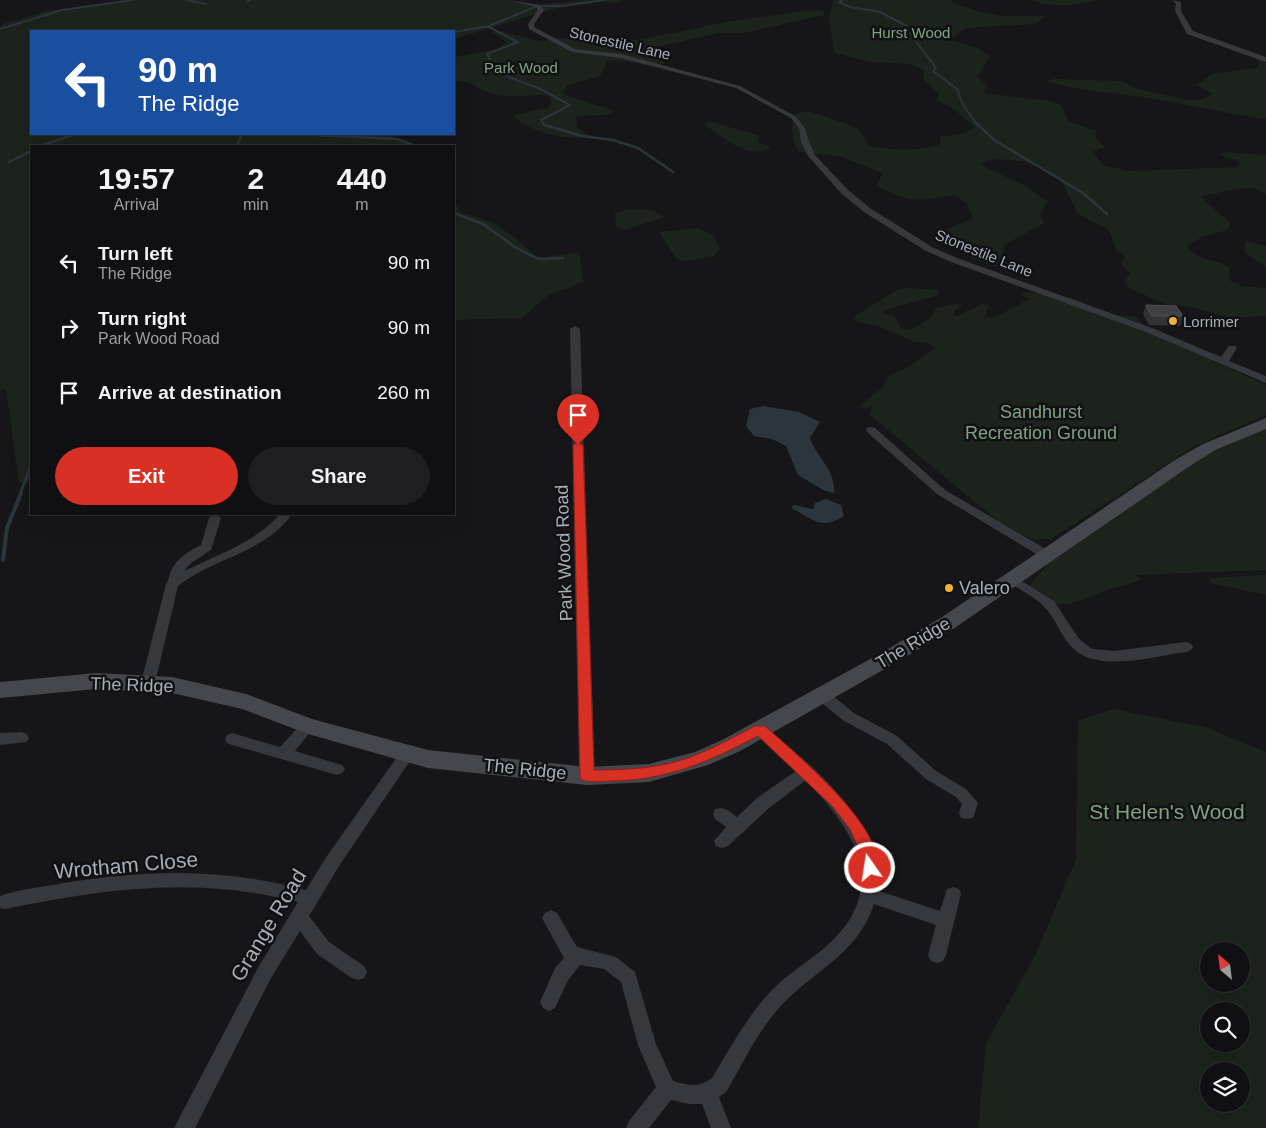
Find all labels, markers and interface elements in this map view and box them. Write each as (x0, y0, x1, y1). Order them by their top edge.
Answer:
street label: Stonestile Lane (568, 23, 672, 63)
park label: Hurst Wood (872, 24, 950, 41)
icon: left (55, 50, 120, 115)
text: 90 m (138, 50, 218, 89)
park label: Park Wood (484, 59, 558, 76)
text: The Ridge (138, 91, 240, 116)
text: 19:57 (98, 162, 175, 195)
text: 2 (247, 162, 264, 195)
text: 440 (337, 162, 387, 195)
text: Arrival (114, 196, 159, 213)
text: min (243, 196, 269, 213)
text: m (355, 196, 368, 213)
street label: Stonestile Lane (933, 226, 1035, 280)
text: Turn left (98, 243, 173, 264)
icon: left (55, 249, 83, 277)
text: 90 m (388, 252, 430, 273)
text: The Ridge (98, 265, 172, 282)
text: Turn right (98, 308, 186, 329)
place label: Lorrimer (1183, 313, 1239, 330)
icon: right (55, 314, 83, 342)
marker: Lorrimer (1167, 315, 1179, 327)
text: 90 m (388, 317, 430, 338)
text: Park Wood Road (98, 330, 220, 347)
icon: arrive (55, 379, 83, 407)
text: Arrive at destination (98, 382, 282, 403)
text: 260 m (377, 382, 430, 403)
pin (557, 394, 599, 445)
icon: arrive (564, 401, 592, 429)
park label: Sandhurst Recreation Ground (965, 402, 1117, 443)
button: Exit (55, 447, 238, 505)
button: Share (248, 447, 430, 505)
street label: Park Wood Road (552, 484, 576, 622)
place label: Valero (959, 578, 1010, 598)
marker: Valero (943, 582, 955, 594)
street label: The Ridge (872, 613, 954, 673)
street label: The Ridge (90, 674, 174, 696)
street label: The Ridge (483, 755, 567, 783)
park label: St Helen's Wood (1089, 800, 1245, 823)
position arrow (843, 841, 895, 893)
street label: Wrotham Close (53, 847, 199, 883)
street label: Grange Road (226, 865, 310, 985)
north arrow (1200, 942, 1250, 992)
map controls (1200, 942, 1250, 1112)
button: search (1200, 1002, 1250, 1052)
button: layers (1200, 1062, 1250, 1112)

